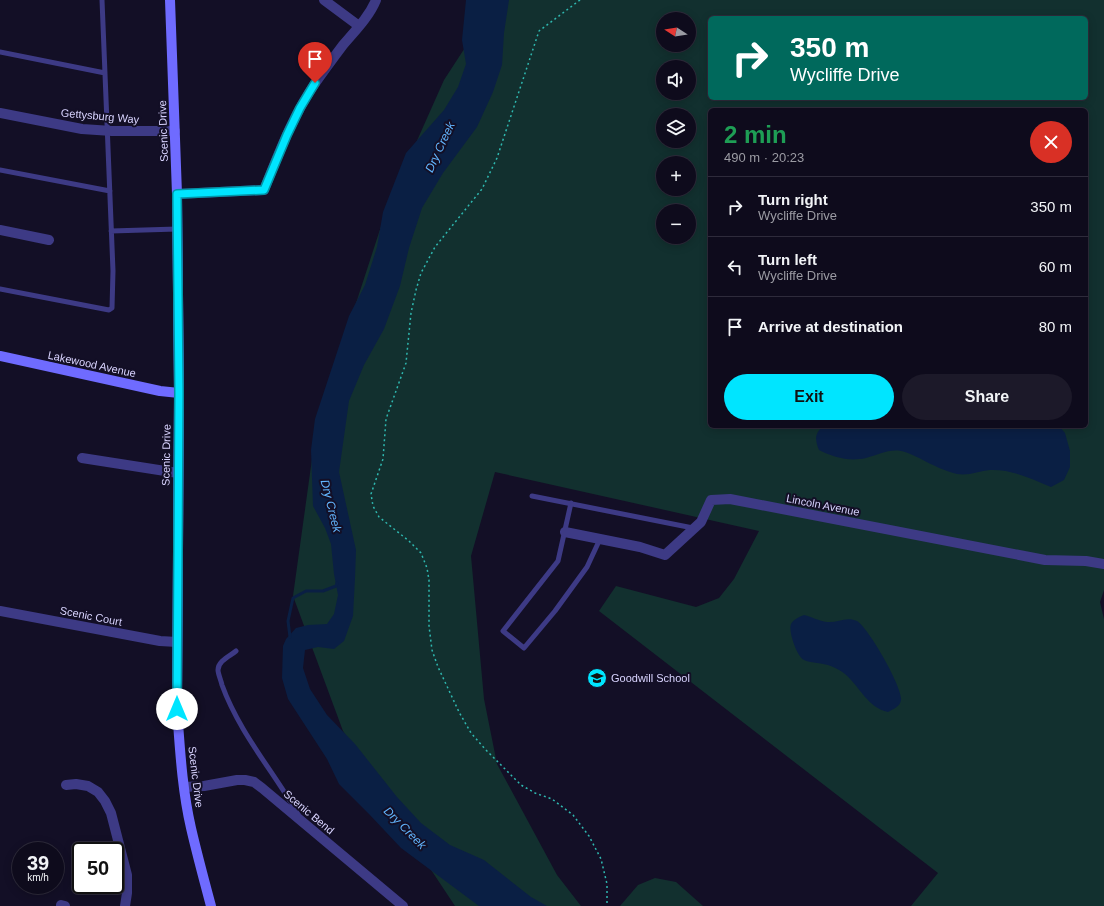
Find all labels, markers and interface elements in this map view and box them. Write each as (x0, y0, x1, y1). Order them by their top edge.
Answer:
north arrow (656, 12, 696, 52)
map controls (656, 12, 696, 244)
icon: right (724, 32, 776, 84)
text: 350 m (790, 32, 869, 63)
pin (298, 42, 332, 83)
icon: arrive (304, 48, 326, 70)
button: sound (656, 60, 696, 100)
text: Wycliffe Drive (790, 65, 900, 85)
street label: Scenic Drive (156, 100, 170, 162)
street label: Gettysburg Way (60, 107, 140, 125)
button: layers (656, 108, 696, 148)
water label: Dry Creek (422, 119, 458, 174)
text: 2 min (724, 121, 787, 148)
button: close (1030, 121, 1072, 163)
text: 490 m · 20:23 (724, 150, 804, 165)
button: + (656, 156, 696, 196)
text: Turn right (758, 191, 828, 208)
icon: right (724, 196, 746, 218)
text: 350 m (1030, 198, 1072, 215)
button: − (656, 204, 696, 244)
text: Wycliffe Drive (758, 208, 837, 223)
text: Turn left (758, 251, 817, 268)
icon: left (724, 256, 746, 278)
text: 60 m (1039, 258, 1072, 275)
text: Wycliffe Drive (758, 268, 837, 283)
icon: arrive (724, 316, 746, 338)
text: Arrive at destination (758, 318, 903, 335)
text: 80 m (1039, 318, 1072, 335)
street label: Lakewood Avenue (47, 349, 137, 379)
button: Exit (724, 374, 894, 420)
button: Share (902, 374, 1072, 420)
street label: Scenic Drive (159, 424, 173, 486)
water label: Dry Creek (318, 478, 345, 535)
street label: Lincoln Avenue (785, 492, 861, 518)
street label: Scenic Court (59, 604, 123, 628)
school or university icon: Goodwill School (586, 667, 608, 689)
place label: Goodwill School (611, 672, 690, 684)
position arrow (156, 688, 198, 730)
street label: Scenic Drive (186, 746, 206, 808)
street label: Scenic Bend (281, 788, 337, 836)
water label: Dry Creek (381, 804, 430, 853)
speed limit sign: 50 (72, 842, 124, 894)
text: 39 (27, 852, 49, 874)
text: km/h (27, 872, 49, 883)

